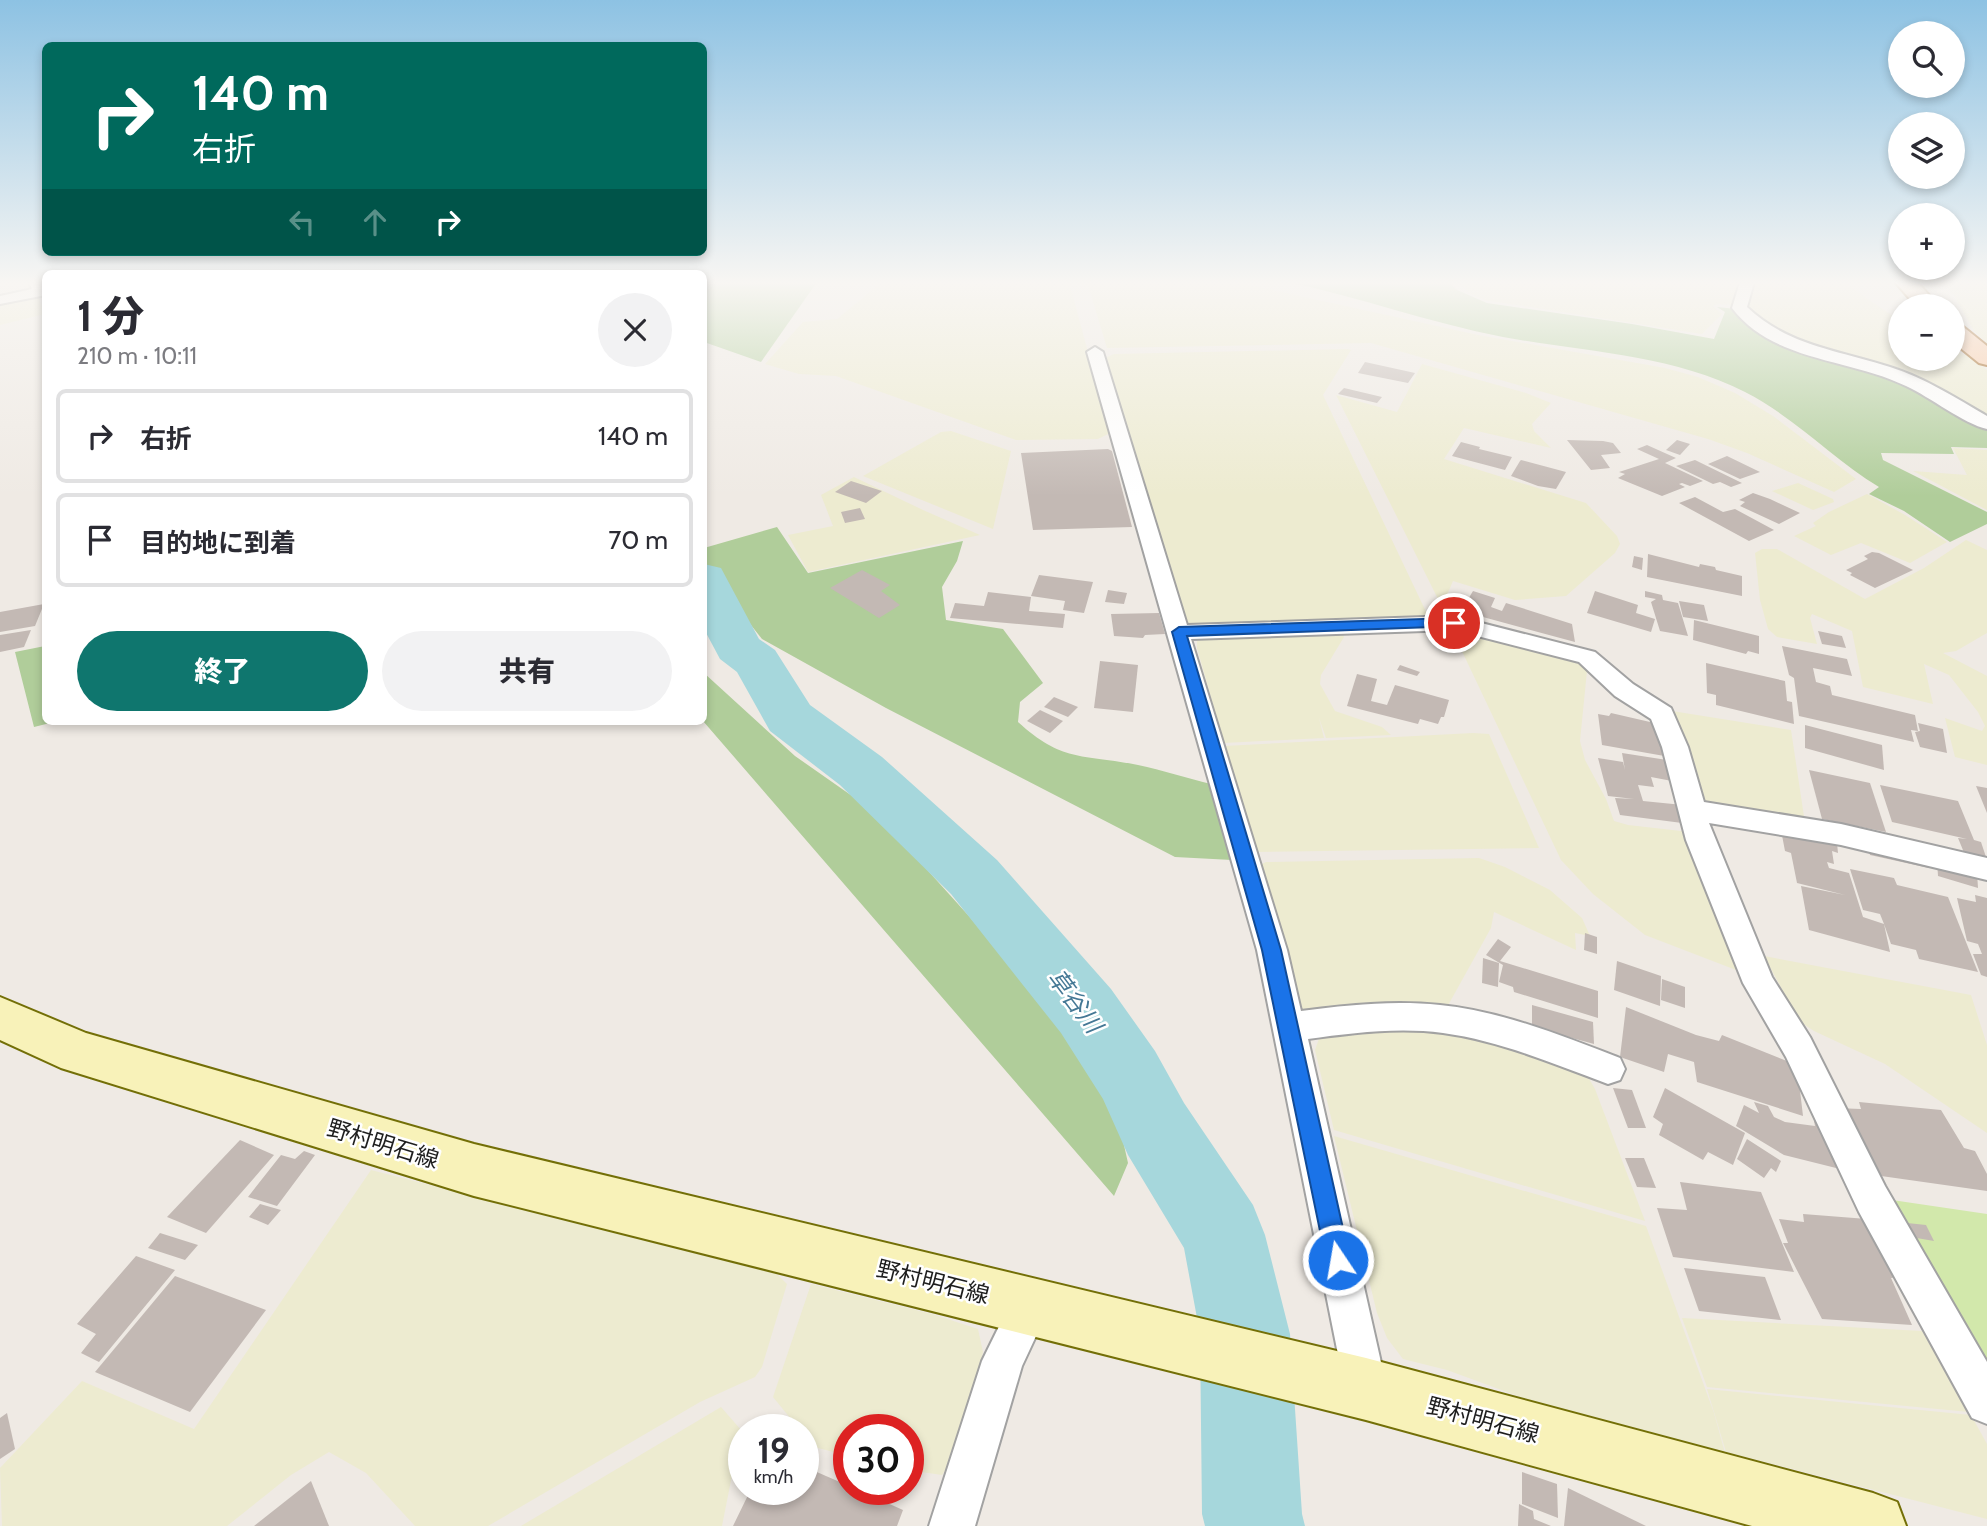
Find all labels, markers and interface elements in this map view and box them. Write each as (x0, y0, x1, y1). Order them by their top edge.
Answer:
map controls (1888, 21, 1965, 371)
button: search (1888, 21, 1965, 98)
text: 140 m (192, 63, 329, 122)
icon: right (77, 70, 168, 161)
button: layers (1888, 112, 1965, 189)
text: 右折 (192, 129, 256, 168)
icon: left (283, 203, 321, 241)
icon: ahead (356, 203, 394, 241)
icon: right (429, 203, 467, 241)
button: + (1888, 203, 1965, 280)
text: 1 分 (77, 290, 144, 342)
button: close (598, 293, 672, 367)
button: − (1888, 294, 1965, 371)
text: 210 m · 10:11 (77, 342, 197, 370)
icon: right (81, 417, 119, 455)
text: 140 m (598, 420, 668, 452)
text: 右折 (140, 423, 192, 455)
icon: arrive (81, 521, 119, 559)
text: 70 m (608, 524, 668, 556)
text: 目的地に到着 (140, 527, 296, 559)
pin (1424, 593, 1484, 653)
icon: arrive (1435, 604, 1473, 642)
button: 終了 (77, 631, 368, 711)
button: 共有 (382, 631, 672, 711)
water label: 草谷川 (1042, 964, 1110, 1041)
street label: 野村明石線 (324, 1114, 442, 1174)
position arrow (1301, 1223, 1375, 1297)
street label: 野村明石線 (874, 1255, 992, 1309)
street label: 野村明石線 (1424, 1392, 1542, 1448)
speed limit sign: 30 (833, 1414, 924, 1505)
text: 19 (757, 1429, 790, 1472)
text: km/h (754, 1466, 793, 1488)

